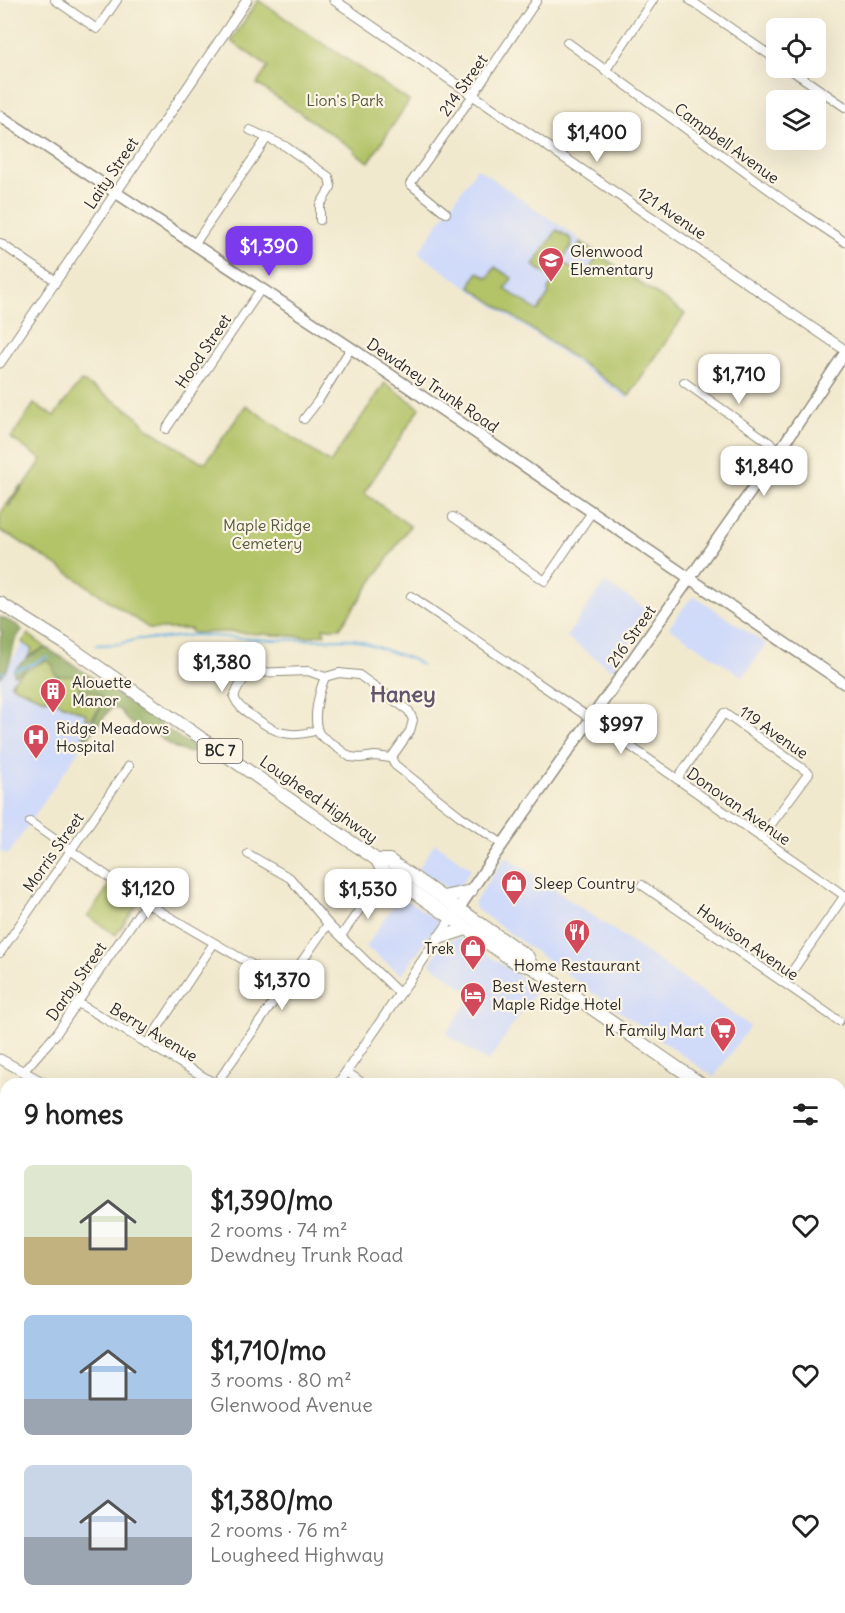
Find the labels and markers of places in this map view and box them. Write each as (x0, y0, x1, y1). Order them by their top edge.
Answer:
pin: $1,400 (548, 112, 646, 163)
pin: $1,390 (220, 226, 318, 277)
place label: Glenwood Elementary (570, 241, 654, 279)
school or university icon: Glenwood Elementary (536, 245, 566, 283)
pin: $1,710 (690, 354, 788, 405)
pin: $1,840 (715, 446, 813, 497)
pin: $1,380 (173, 642, 271, 693)
place label: Alouette Manor (72, 672, 132, 710)
building icon: Alouette Manor (38, 676, 68, 714)
pin: $997 (585, 704, 657, 755)
place label: Ridge Meadows Hospital (56, 718, 169, 756)
hospital icon: Ridge Meadows Hospital (21, 722, 51, 760)
pin: $1,120 (99, 868, 197, 919)
shop icon: Sleep Country (499, 868, 529, 906)
pin: $1,530 (319, 869, 417, 920)
place label: Sleep Country (534, 873, 636, 893)
restaurant icon: Home Restaurant (562, 917, 592, 955)
shop icon: Trek (458, 933, 488, 971)
place label: Trek (424, 938, 454, 958)
place label: Home Restaurant (514, 955, 641, 975)
pin: $1,370 (233, 960, 331, 1011)
place label: Best Western Maple Ridge Hotel (492, 976, 621, 1014)
hotel icon: Best Western Maple Ridge Hotel (458, 980, 488, 1018)
supermarket icon: K Family Mart (708, 1015, 738, 1053)
place label: K Family Mart (605, 1020, 705, 1040)

